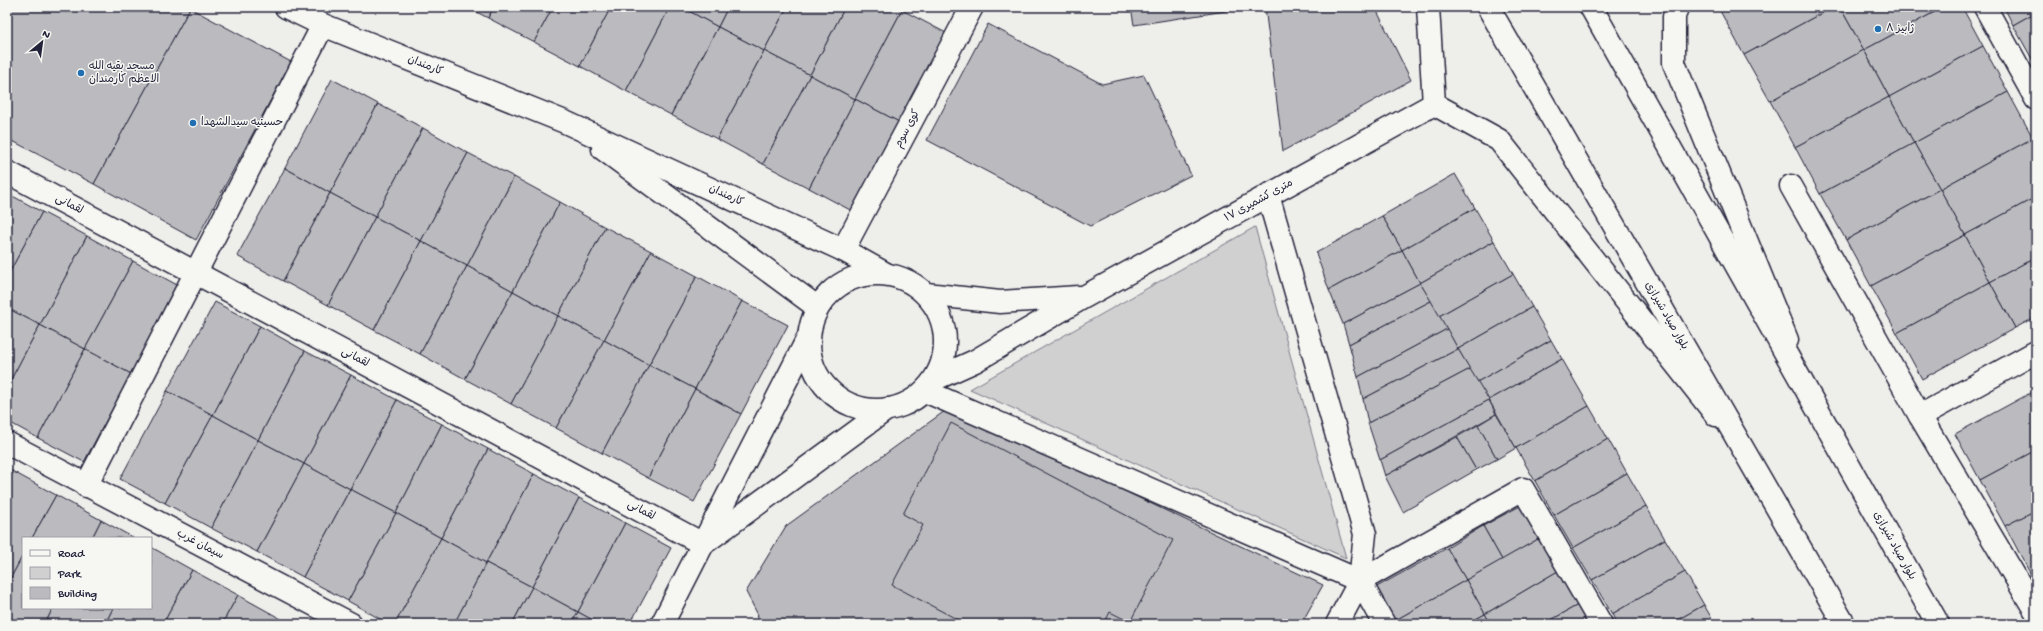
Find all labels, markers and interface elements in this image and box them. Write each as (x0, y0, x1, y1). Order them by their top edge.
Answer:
north arrow (22, 22, 62, 62)
place label: ژابیز ۸ (1886, 22, 1914, 35)
marker: ژابیز ۸ (1873, 24, 1883, 34)
text: N (40, 28, 52, 42)
street label: کارمندان (406, 53, 445, 79)
place label: مسجد بقیه الله الاعظم کارمندان (89, 60, 159, 87)
marker: مسجد بقیه الله الاعظم کارمندان (76, 68, 86, 78)
street label: کوی سوم (892, 107, 924, 151)
place label: حسینیه سیدالشهدا (201, 116, 283, 129)
marker: حسینیه سیدالشهدا (188, 118, 198, 128)
street label: ۱۷ متری کشمیری (1222, 176, 1295, 225)
street label: کارمندان (707, 182, 746, 209)
street label: لقمانی (53, 192, 85, 217)
street label: بلوار صیاد شیرازی (1642, 279, 1691, 352)
street label: لقمانی (339, 345, 371, 370)
street label: لقمانی (625, 498, 657, 523)
street label: بلوار صیاد شیرازی (1870, 509, 1919, 582)
street label: سیمان غرب (174, 527, 226, 562)
legend (22, 537, 152, 609)
text: Road (58, 548, 85, 562)
text: Park (57, 568, 83, 582)
text: Building (57, 588, 97, 602)

